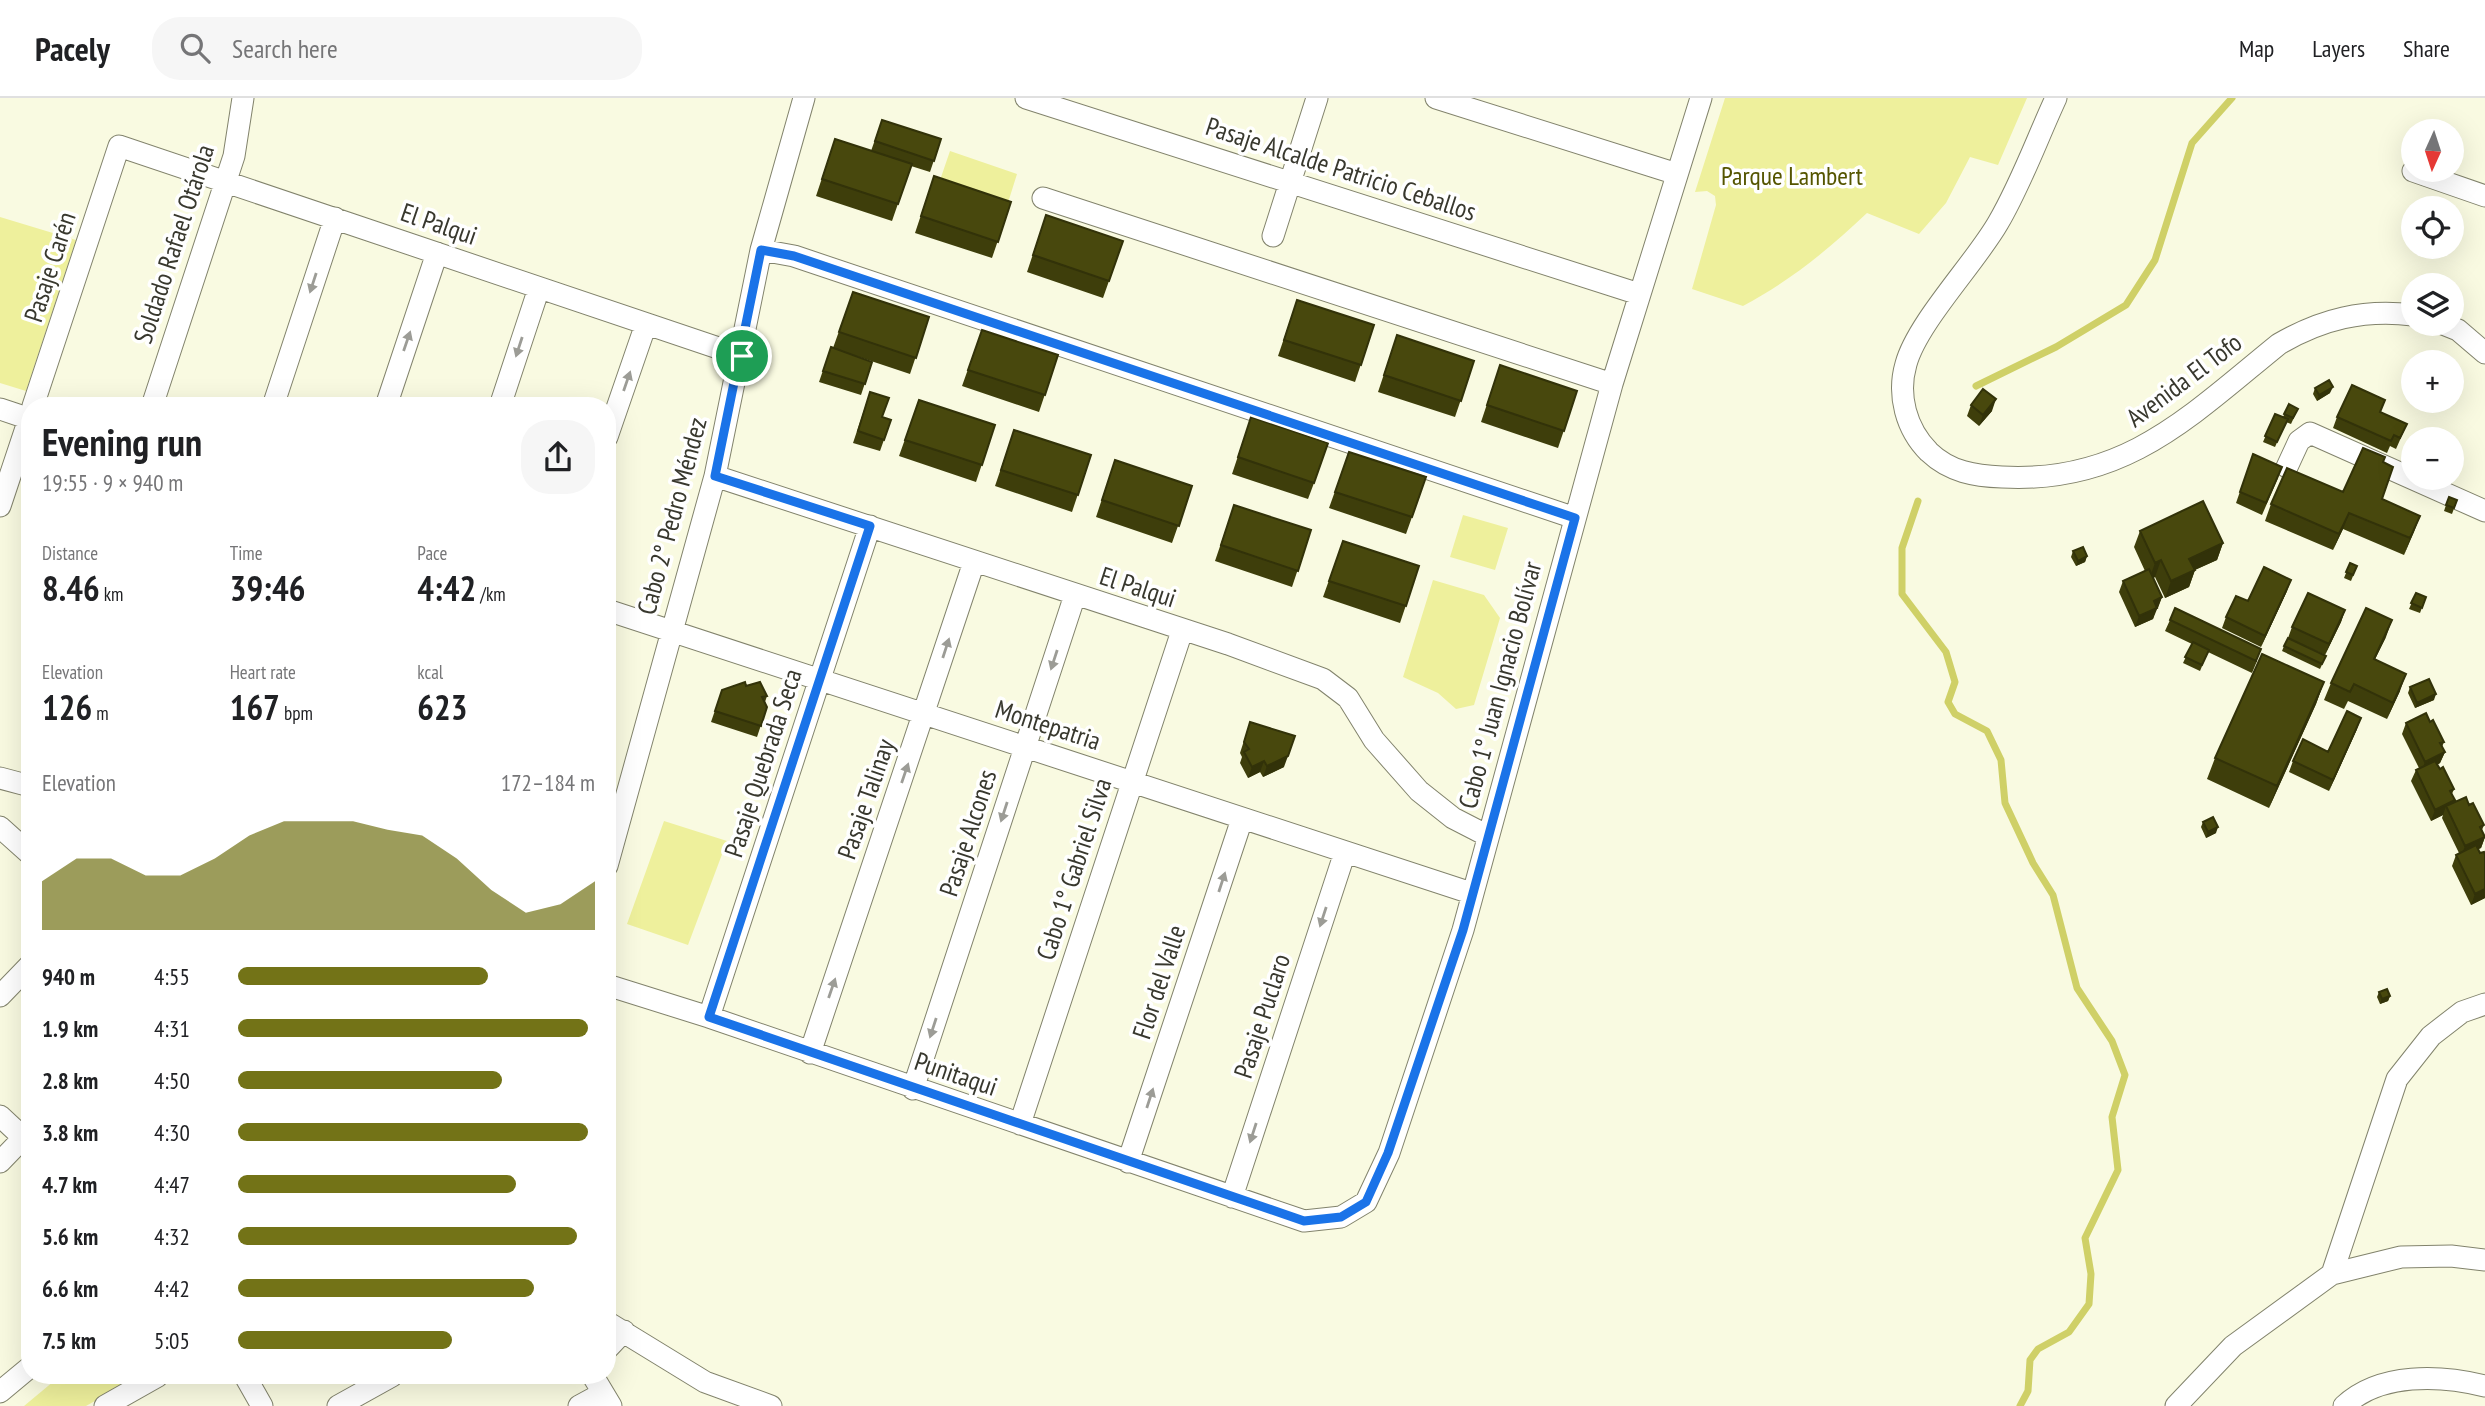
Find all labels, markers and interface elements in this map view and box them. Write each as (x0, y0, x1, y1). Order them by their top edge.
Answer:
search box (152, 17, 642, 80)
text: Pacely (35, 27, 110, 70)
icon: search (176, 29, 214, 67)
text: Search here (232, 32, 338, 65)
text: Map (2239, 33, 2274, 64)
text: Layers (2312, 33, 2365, 64)
text: Share (2403, 33, 2450, 64)
street label: Pasaje Alcalde Patricio Ceballos (1202, 109, 1480, 228)
north arrow (2401, 119, 2464, 182)
map controls (2401, 119, 2464, 490)
street label: Soldado Rafael Otárola (126, 140, 221, 347)
park label: Parque Lambert (1721, 159, 1863, 192)
street label: El Palqui (397, 195, 482, 252)
button: locate (2401, 196, 2464, 259)
street label: Pasaje Carén (16, 208, 83, 326)
one-way arrow (307, 273, 318, 294)
button: layers (2401, 273, 2464, 336)
street label: Avenida El Tofo (2119, 325, 2248, 434)
pin (712, 326, 772, 386)
one-way arrow (403, 331, 413, 352)
one-way arrow (514, 336, 524, 357)
icon: arrive (723, 337, 761, 375)
button: + (2401, 350, 2464, 413)
one-way arrow (622, 370, 633, 391)
street label: Cabo 2° Pedro Méndez (629, 414, 714, 618)
text: Evening run (42, 417, 202, 466)
button: share (521, 420, 595, 494)
button: − (2401, 427, 2464, 490)
text: 19:55 · 9 × 940 m (42, 468, 183, 497)
text: Distance (42, 541, 98, 565)
text: Time (230, 541, 263, 565)
text: Pace (417, 541, 447, 565)
street label: Cabo 1° Juan Ignacio Bolívar (1451, 558, 1548, 812)
street label: El Palqui (1096, 559, 1181, 614)
text: 8.46 (42, 565, 100, 611)
text: 39:46 (230, 565, 305, 611)
text: 4:42 (417, 565, 476, 611)
text: km (100, 582, 123, 606)
text: /km (476, 582, 506, 606)
one-way arrow (941, 638, 951, 659)
one-way arrow (1048, 650, 1059, 671)
text: Elevation (42, 660, 103, 684)
text: Heart rate (230, 660, 296, 684)
text: kcal (417, 660, 443, 684)
street label: Pasaje Quebrada Seca (717, 665, 809, 861)
text: 126 (42, 684, 92, 730)
text: 167 (230, 684, 280, 730)
text: 623 (417, 684, 468, 730)
street label: Montepatria (991, 692, 1105, 757)
text: m (92, 701, 109, 725)
text: bpm (280, 701, 313, 725)
street label: Pasaje Talinay (830, 734, 902, 863)
one-way arrow (900, 762, 911, 783)
street label: Pasaje Alcones (932, 765, 1003, 900)
text: Elevation (42, 768, 116, 797)
text: 172–184 m (501, 768, 595, 797)
street label: Cabo 1° Gabriel Silva (1029, 774, 1118, 964)
one-way arrow (998, 802, 1009, 823)
one-way arrow (1217, 871, 1227, 892)
one-way arrow (1318, 907, 1328, 928)
street label: Flor del Valle (1125, 921, 1192, 1043)
street label: Pasaje Puclaro (1226, 949, 1297, 1082)
text: 940 m (42, 962, 95, 991)
text: 4:55 (154, 962, 190, 991)
one-way arrow (827, 978, 838, 999)
text: 1.9 km (42, 1014, 98, 1043)
text: 4:31 (154, 1014, 190, 1043)
one-way arrow (927, 1018, 938, 1039)
street label: Punitaqui (911, 1044, 1002, 1103)
text: 2.8 km (42, 1066, 98, 1095)
text: 4:50 (154, 1066, 190, 1095)
one-way arrow (1145, 1087, 1156, 1108)
text: 3.8 km (42, 1118, 98, 1147)
text: 4:30 (154, 1118, 190, 1147)
one-way arrow (1247, 1123, 1257, 1144)
text: 4.7 km (42, 1170, 97, 1199)
text: 4:47 (154, 1170, 190, 1199)
text: 5.6 km (42, 1222, 98, 1251)
text: 4:32 (154, 1222, 190, 1251)
text: 6.6 km (42, 1274, 98, 1303)
text: 4:42 (154, 1274, 190, 1303)
text: 7.5 km (42, 1326, 96, 1355)
text: 5:05 (154, 1326, 190, 1355)

